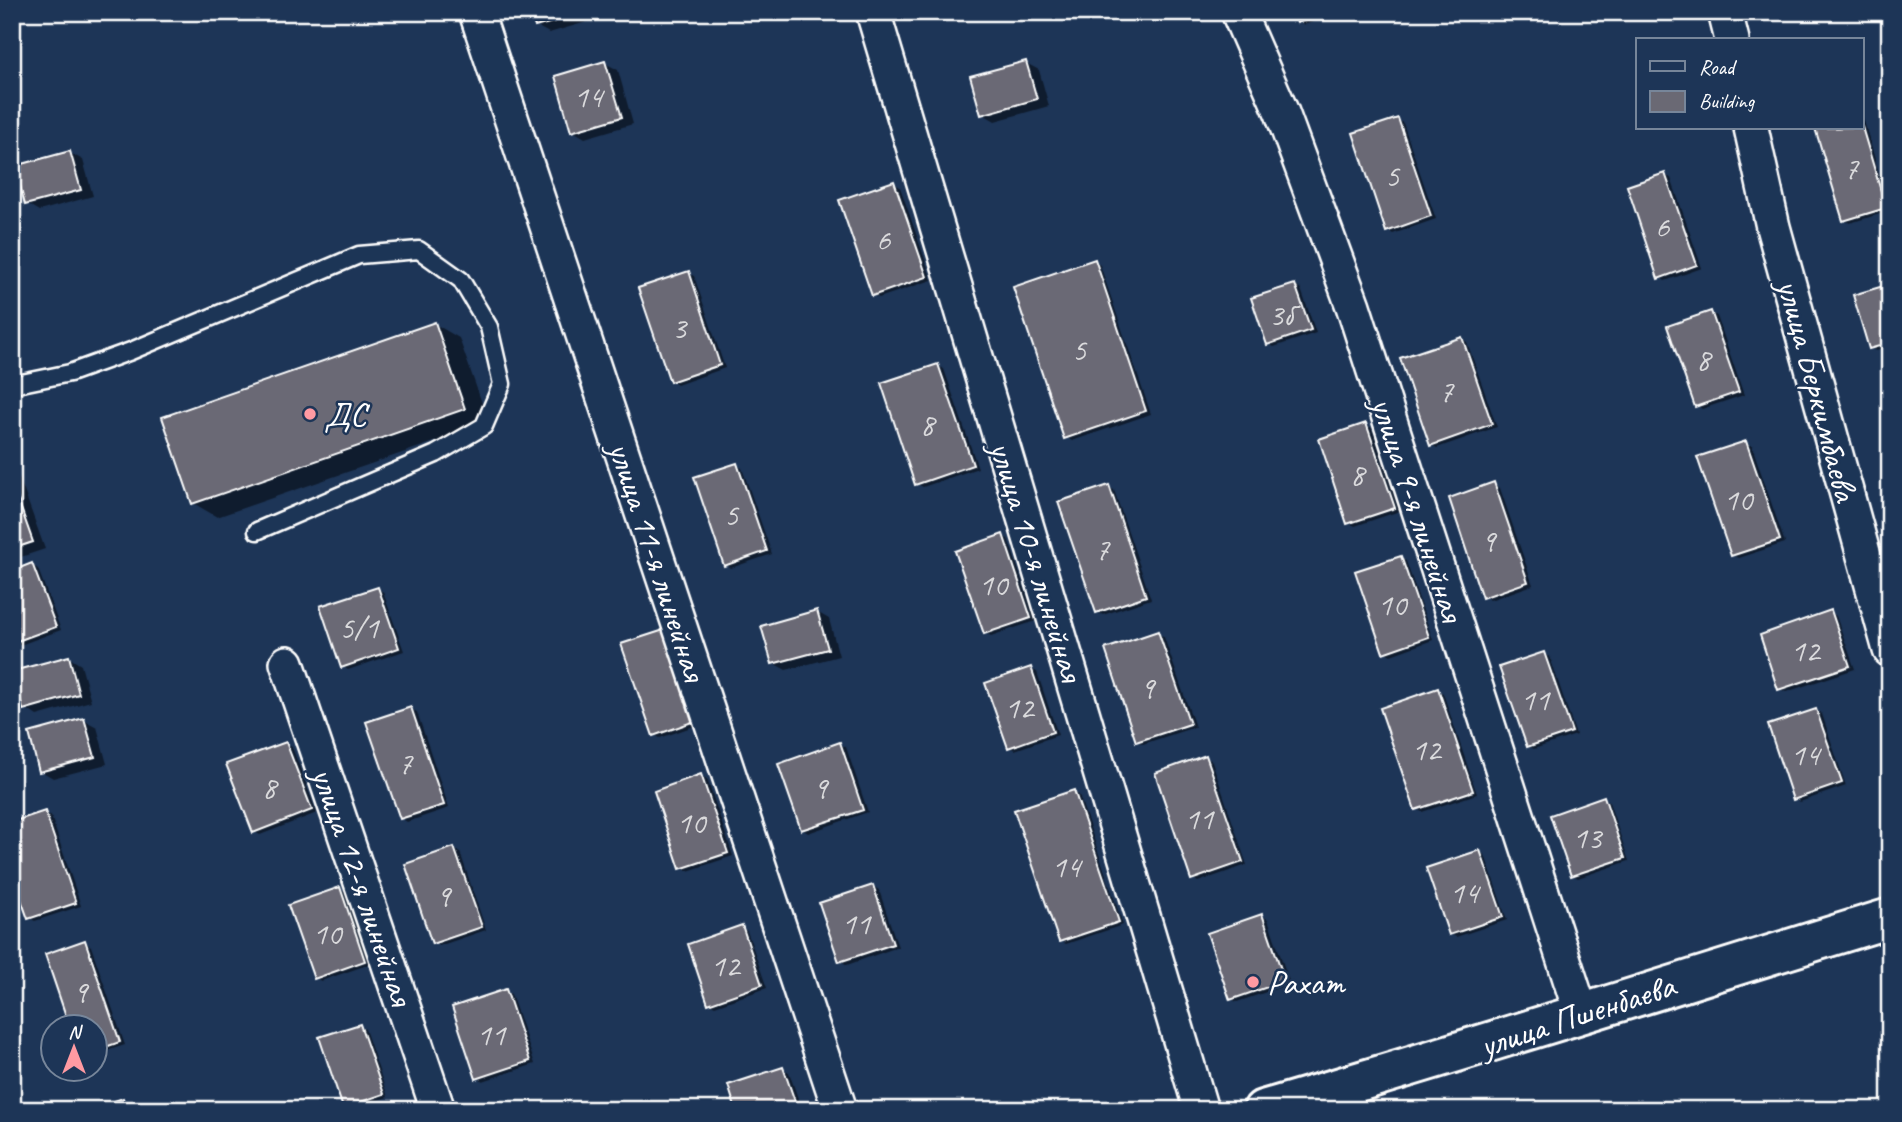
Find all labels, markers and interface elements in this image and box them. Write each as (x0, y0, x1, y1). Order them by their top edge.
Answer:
legend (1636, 38, 1864, 130)
text: Road (1699, 54, 1738, 80)
house number: 14 (574, 76, 606, 117)
text: Building (1699, 88, 1756, 114)
house number: 7 (1844, 148, 1860, 189)
house number: 5 (1385, 155, 1401, 196)
house number: 6 (1655, 206, 1671, 247)
house number: 6 (876, 219, 892, 260)
street label: улица Беркимбаева (1766, 273, 1869, 508)
house number: 3б (1269, 294, 1301, 335)
house number: 3 (672, 307, 689, 348)
house number: 5 (1072, 329, 1088, 370)
house number: 8 (1696, 339, 1713, 380)
house number: 7 (1439, 371, 1455, 412)
street label: улица 9-я линейная (1360, 390, 1476, 629)
place label: ДС (324, 392, 370, 437)
house number: 8 (920, 404, 937, 445)
marker: ДС (302, 406, 318, 422)
street label: улица 11-я линейная (597, 434, 718, 688)
street label: улица 10-я линейная (981, 437, 1093, 685)
house number: 8 (1350, 454, 1367, 495)
house number: 10 (1724, 479, 1755, 520)
house number: 5 (724, 494, 740, 535)
house number: 9 (1481, 520, 1498, 561)
house number: 7 (1095, 529, 1111, 570)
house number: 10 (979, 565, 1007, 603)
house number: 10 (1378, 584, 1409, 625)
house number: 5/1 (339, 607, 380, 648)
house number: 12 (1791, 630, 1822, 671)
house number: 9 (1140, 667, 1157, 708)
house number: 11 (1521, 679, 1551, 720)
house number: 12 (1005, 687, 1036, 728)
house number: 12 (1412, 729, 1443, 770)
house number: 14 (1791, 734, 1823, 775)
house number: 7 (398, 743, 414, 784)
street label: улица 12-я линейная (300, 760, 425, 1013)
house number: 8 (262, 767, 279, 808)
house number: 9 (813, 767, 830, 808)
house number: 11 (1185, 798, 1215, 839)
house number: 10 (677, 802, 708, 843)
house number: 13 (1573, 817, 1604, 858)
house number: 14 (1052, 846, 1084, 887)
house number: 14 (1450, 872, 1482, 913)
house number: 9 (436, 875, 453, 916)
house number: 11 (842, 903, 872, 944)
house number: 10 (313, 913, 344, 954)
house number: 12 (711, 945, 742, 986)
place label: Рахат (1267, 960, 1347, 1005)
street label: улица Пшенбаева (1472, 962, 1683, 1069)
house number: 9 (73, 971, 90, 1012)
marker: Рахат (1245, 974, 1261, 990)
north arrow (38, 1014, 108, 1084)
house number: 11 (477, 1014, 507, 1055)
text: N (68, 1020, 83, 1044)

